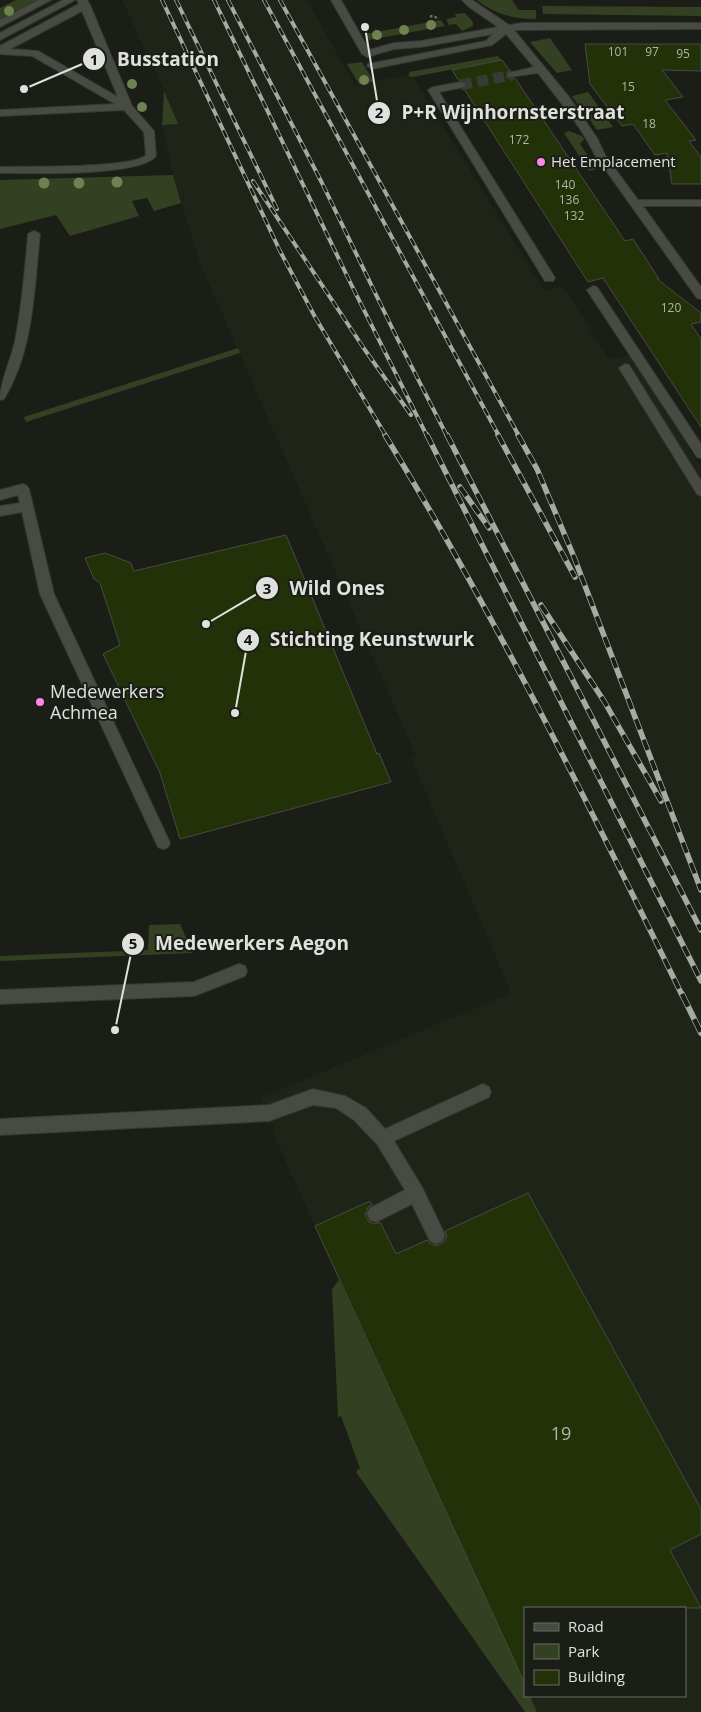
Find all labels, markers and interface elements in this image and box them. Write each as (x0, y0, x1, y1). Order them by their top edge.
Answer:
callout: Busstation (82, 42, 229, 76)
house number: 101 (608, 43, 628, 60)
house number: 97 (645, 43, 659, 60)
house number: 95 (676, 45, 690, 62)
text: Busstation (117, 46, 219, 72)
text: 1 (90, 49, 98, 69)
house number: 15 (621, 78, 635, 95)
callout: P+R Wijnhornsterstraat (367, 96, 635, 130)
text: P+R Wijnhornsterstraat (401, 99, 625, 125)
text: 2 (375, 102, 384, 122)
house number: 18 (642, 115, 656, 132)
house number: 172 (509, 131, 529, 148)
place label: Het Emplacement (551, 151, 676, 171)
marker: Het Emplacement (535, 156, 547, 168)
house number: 140 (555, 176, 575, 193)
house number: 136 (559, 191, 579, 208)
house number: 132 (564, 207, 584, 224)
house number: 120 (661, 299, 681, 316)
callout: Wild Ones (254, 571, 395, 605)
text: Wild Ones (289, 575, 385, 601)
text: 3 (263, 578, 271, 598)
callout: Stichting Keunstwurk (235, 623, 485, 657)
text: Stichting Keunstwurk (270, 626, 475, 652)
text: 4 (244, 629, 253, 649)
place label: Medewerkers Achmea (50, 679, 164, 724)
marker: Medewerkers Achmea (34, 696, 46, 708)
callout: Medewerkers Aegon (120, 927, 359, 961)
text: Medewerkers Aegon (155, 930, 349, 956)
text: 5 (129, 933, 137, 953)
house number: 19 (551, 1421, 571, 1445)
legend (524, 1607, 686, 1697)
text: Road (568, 1616, 604, 1636)
text: Park (568, 1641, 599, 1661)
text: Building (568, 1666, 625, 1686)

